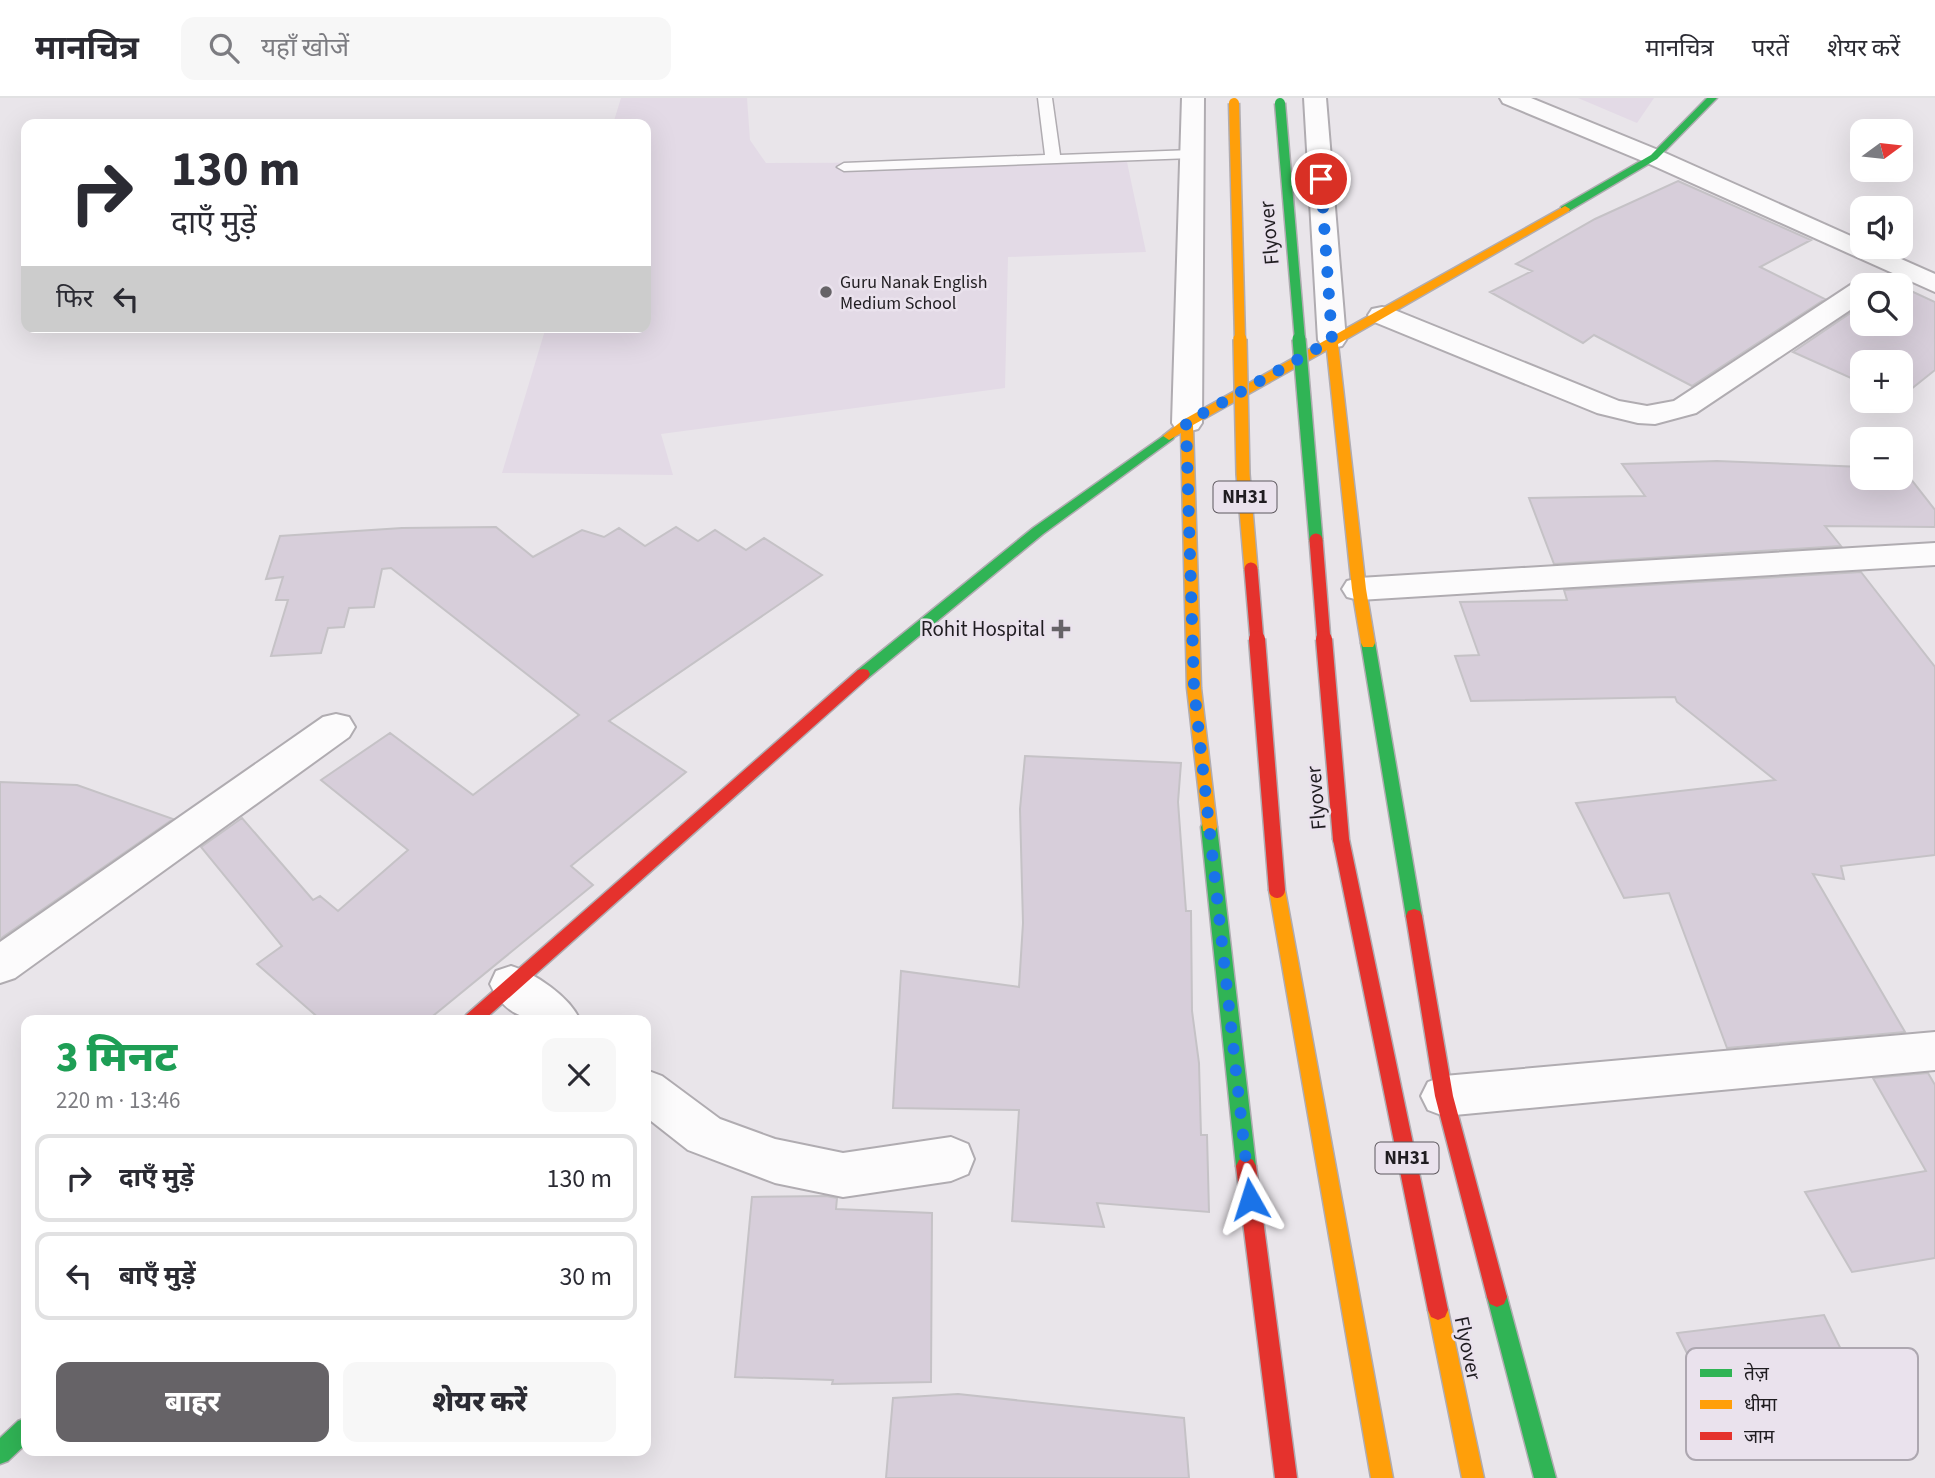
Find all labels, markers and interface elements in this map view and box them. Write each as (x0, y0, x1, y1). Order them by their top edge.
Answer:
search box (181, 17, 671, 80)
text: मानचित्र (35, 25, 139, 72)
icon: search (205, 29, 243, 67)
text: यहाँ खोजें (261, 29, 349, 66)
text: मानचित्र (1645, 31, 1714, 66)
text: परतें (1752, 31, 1789, 66)
text: शेयर करें (1827, 31, 1900, 66)
north arrow (1850, 119, 1913, 182)
map controls (1850, 119, 1913, 490)
text: 130 m (171, 135, 300, 205)
icon: right (56, 147, 147, 238)
pin (1291, 149, 1351, 209)
icon: arrive (1302, 160, 1340, 198)
button: sound (1850, 196, 1913, 259)
street label: Flyover (1251, 199, 1287, 266)
text: दाएँ मुड़ें (171, 200, 257, 246)
place label: Guru Nanak English Medium School (840, 270, 987, 316)
button: search (1850, 273, 1913, 336)
text: फिर (56, 280, 93, 317)
icon: left (107, 280, 145, 318)
marker: Guru Nanak English Medium School (818, 284, 834, 300)
button: + (1850, 350, 1913, 413)
button: − (1850, 427, 1913, 490)
road number: NH31 (1214, 482, 1276, 512)
place label: Rohit Hospital (921, 614, 1045, 644)
marker: Rohit Hospital (1051, 619, 1071, 639)
street label: Flyover (1298, 764, 1334, 831)
text: 3 मिनट (56, 1028, 177, 1088)
button: close (542, 1038, 616, 1112)
text: 220 m · 13:46 (56, 1084, 180, 1117)
road number: NH31 (1376, 1142, 1438, 1174)
icon: right (60, 1159, 98, 1197)
text: दाएँ मुड़ें (119, 1159, 194, 1196)
text: 130 m (546, 1160, 612, 1197)
position arrow (1213, 1162, 1287, 1236)
icon: left (60, 1257, 98, 1295)
text: बाएँ मुड़ें (119, 1257, 196, 1294)
text: 30 m (559, 1258, 612, 1295)
street label: Flyover (1447, 1313, 1489, 1383)
legend (1686, 1348, 1918, 1460)
text: तेज़ (1744, 1361, 1770, 1388)
button: बाहर (56, 1362, 329, 1442)
button: शेयर करें (343, 1362, 616, 1442)
text: धीमा (1744, 1392, 1778, 1419)
text: जाम (1744, 1424, 1775, 1451)

